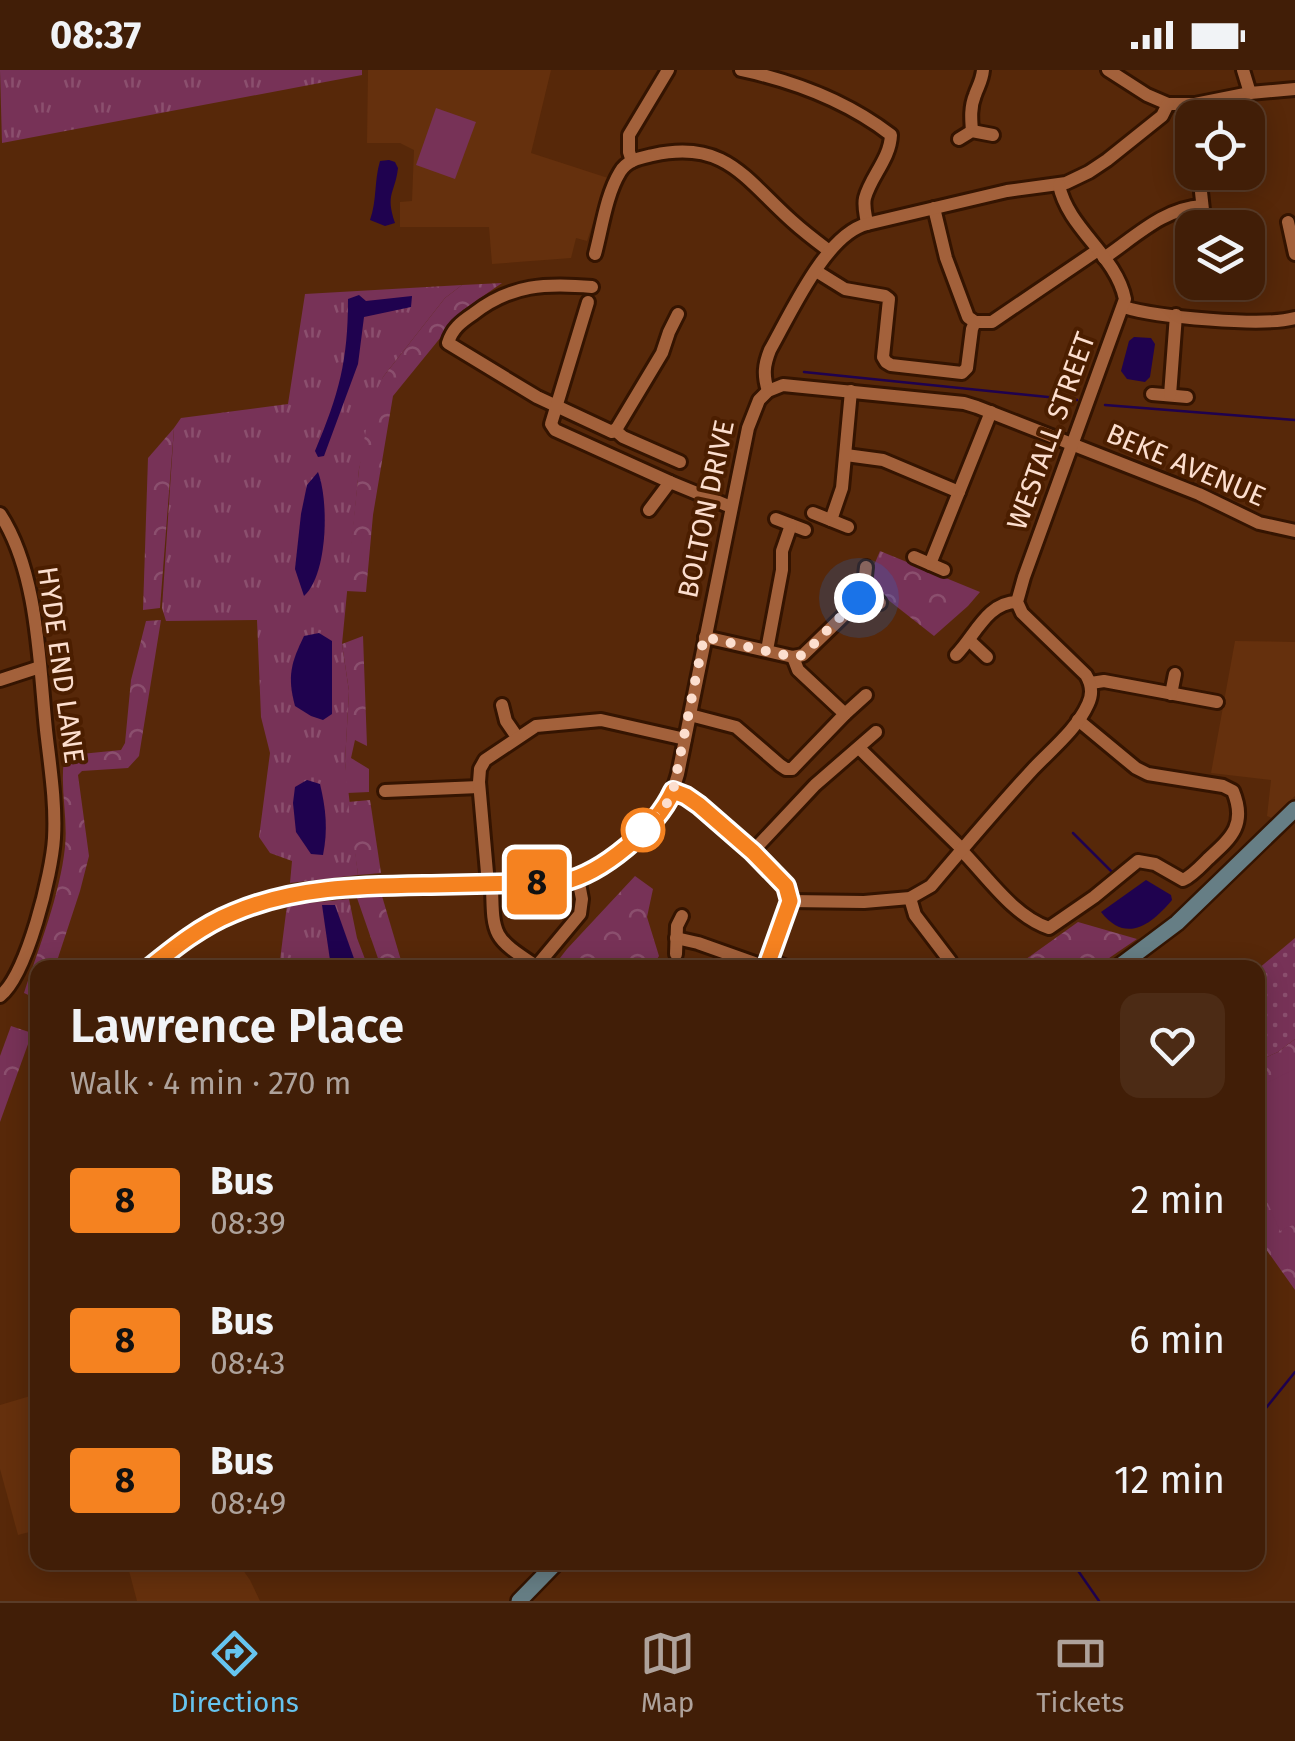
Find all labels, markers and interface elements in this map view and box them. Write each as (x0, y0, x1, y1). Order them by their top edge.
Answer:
text: 08:37 (50, 12, 141, 58)
map controls (1175, 100, 1265, 300)
button: locate (1175, 100, 1265, 190)
button: layers (1175, 210, 1265, 300)
street label: WESTALL STREET (1000, 327, 1102, 534)
street label: BOLTON DRIVE (671, 417, 741, 601)
street label: BEKE AVENUE (1101, 417, 1271, 513)
street label: HYDE END LANE (31, 564, 91, 766)
your location (834, 573, 884, 623)
unlabelled marker (622, 809, 664, 851)
line badge: 8 (504, 850, 570, 914)
text: 8 (527, 861, 547, 903)
button: heart (1120, 993, 1225, 1098)
text: Lawrence Place (70, 997, 404, 1055)
text: Walk · 4 min · 270 m (70, 1064, 351, 1102)
text: Bus (210, 1158, 274, 1204)
text: 2 min (1131, 1177, 1225, 1223)
text: 8 (115, 1179, 135, 1221)
text: 08:39 (210, 1204, 286, 1242)
text: Bus (210, 1298, 274, 1344)
text: 6 min (1129, 1317, 1225, 1363)
text: 8 (115, 1319, 135, 1361)
text: 08:43 (210, 1344, 285, 1382)
text: Bus (210, 1438, 274, 1484)
text: 12 min (1114, 1457, 1225, 1503)
text: 8 (115, 1459, 135, 1501)
text: 08:49 (210, 1484, 286, 1522)
tab: Directions (171, 1626, 299, 1719)
tab: Map (640, 1626, 695, 1719)
tab: Tickets (1036, 1626, 1124, 1719)

